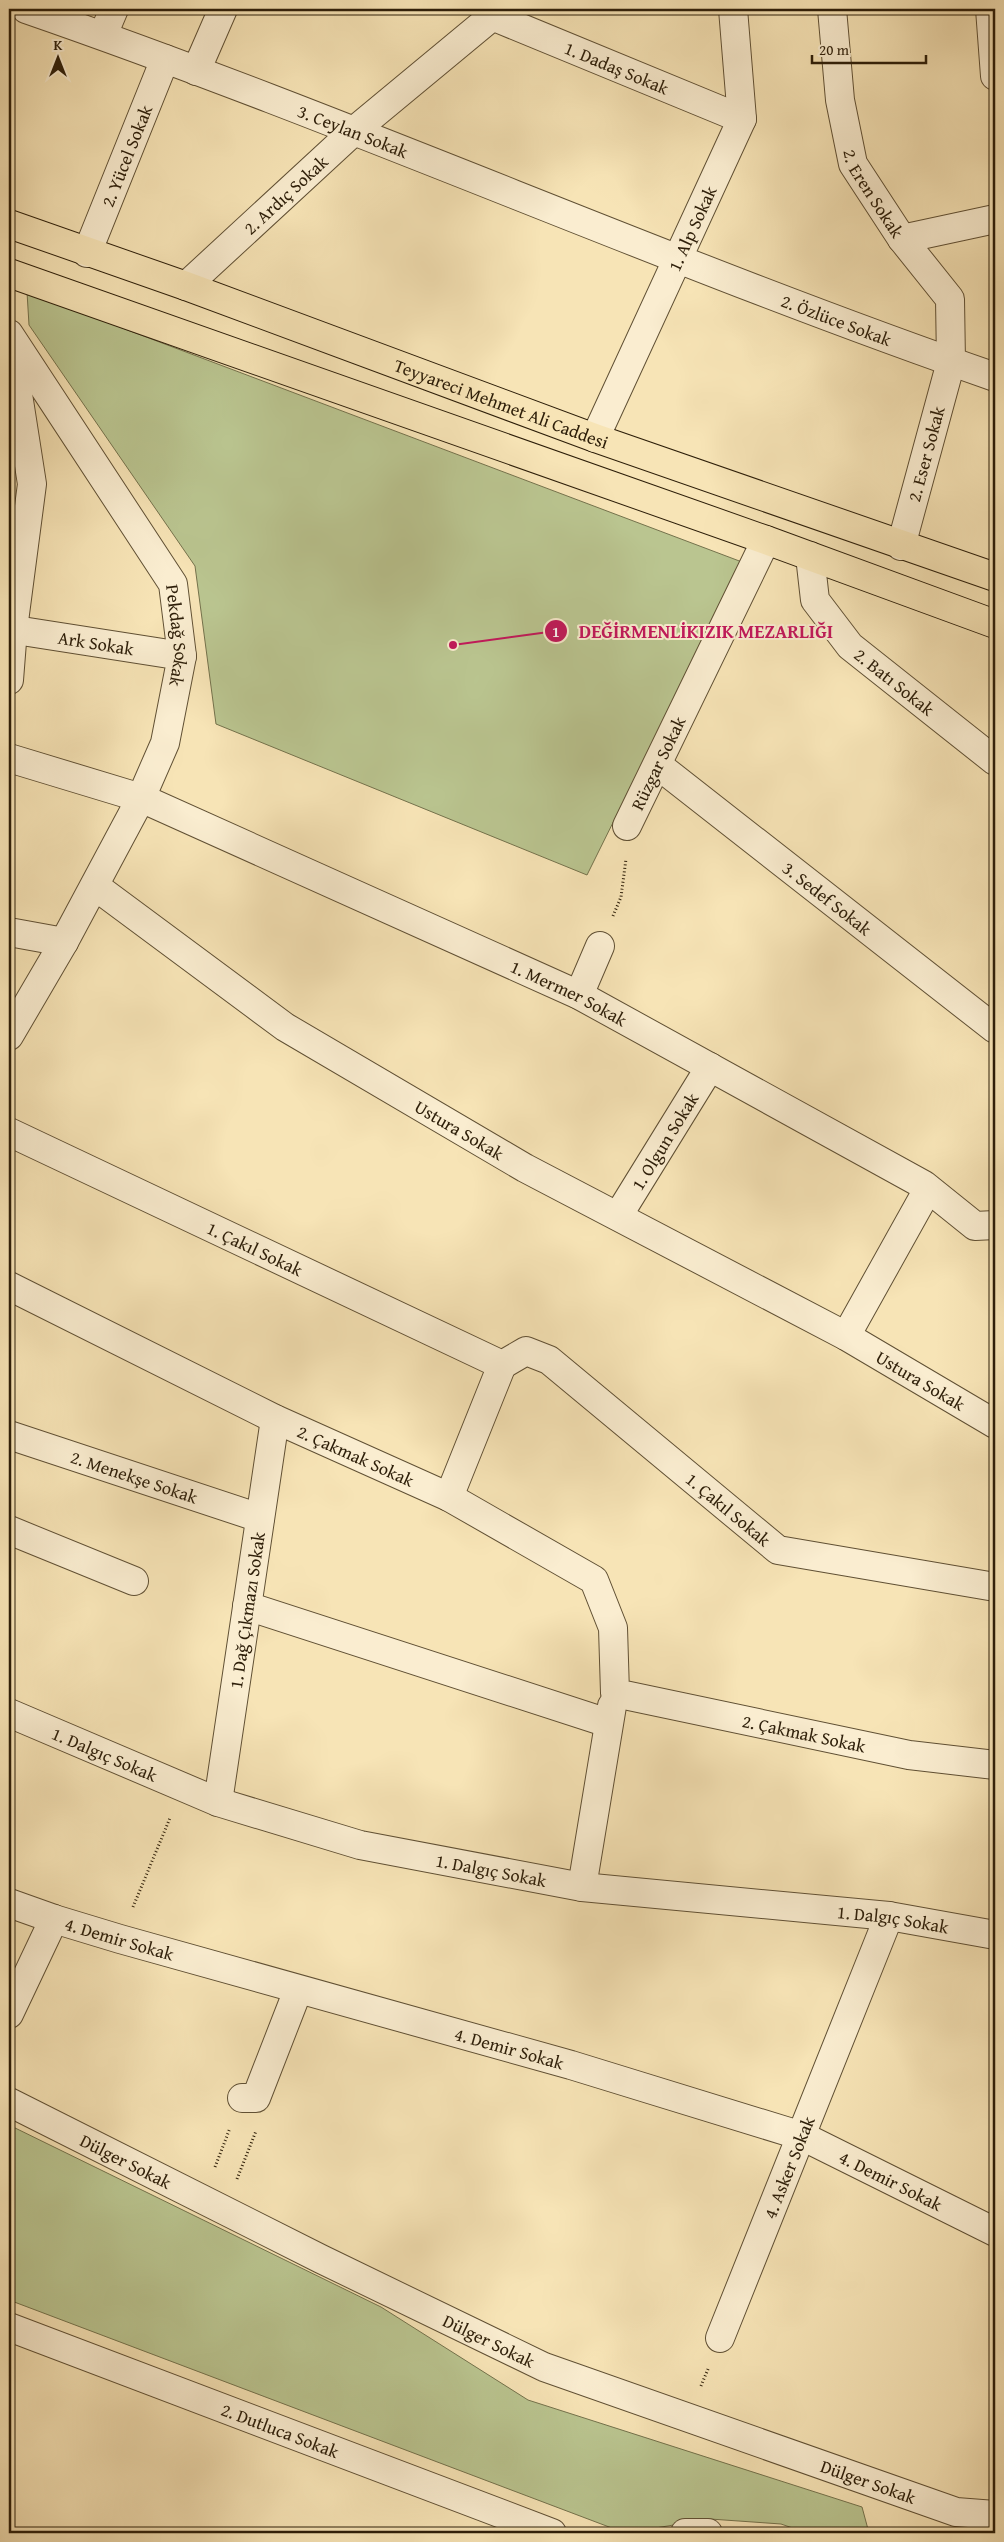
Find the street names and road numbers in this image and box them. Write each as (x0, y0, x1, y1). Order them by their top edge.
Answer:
street label: 1. Dadaş Sokak (561, 34, 674, 101)
street label: 3. Ceylan Sokak (294, 97, 413, 165)
street label: 2. Yücel Sokak (94, 100, 159, 211)
street label: 2. Eren Sokak (837, 147, 912, 244)
street label: 2. Ardıç Sokak (237, 148, 334, 241)
street label: 1. Alp Sokak (660, 180, 723, 275)
street label: 2. Özlüce Sokak (777, 287, 896, 353)
street label: Teyyareci Mehmet Ali Caddesi (390, 351, 612, 455)
street label: 2. Eser Sokak (900, 402, 952, 505)
street label: Pekdağ Sokak (160, 583, 196, 690)
street label: Ark Sokak (56, 623, 137, 662)
street label: 2. Batı Sokak (849, 641, 941, 722)
street label: Rüzgar Sokak (623, 711, 692, 815)
street label: 3. Sedef Sokak (777, 854, 879, 942)
street label: 1. Mermer Sokak (506, 952, 633, 1033)
street label: 1. Olgun Sokak (624, 1086, 705, 1195)
street label: Ustura Sokak (410, 1093, 510, 1167)
street label: 1. Çakıl Sokak (202, 1214, 308, 1283)
street label: Ustura Sokak (871, 1343, 971, 1418)
street label: 2. Çakmak Sokak (293, 1417, 419, 1494)
street label: 2. Menekşe Sokak (67, 1443, 202, 1510)
street label: 1. Çakıl Sokak (680, 1466, 778, 1553)
street label: 1. Dağ Çıkmazı Sokak (222, 1529, 272, 1690)
street label: 2. Çakmak Sokak (740, 1707, 869, 1759)
street label: 1. Dalgıç Sokak (48, 1719, 162, 1789)
street label: 1. Dalgıç Sokak (433, 1846, 550, 1894)
street label: 1. Dalgıç Sokak (836, 1898, 952, 1940)
street label: 4. Demir Sokak (62, 1910, 178, 1967)
street label: 4. Demir Sokak (452, 2020, 568, 2076)
street label: 4. Asker Sokak (756, 2111, 821, 2223)
street label: Dülger Sokak (76, 2126, 177, 2196)
street label: 4. Demir Sokak (835, 2143, 948, 2218)
street label: Dülger Sokak (438, 2307, 540, 2375)
street label: 2. Dutluca Sokak (217, 2395, 344, 2465)
street label: Dülger Sokak (817, 2452, 921, 2511)

